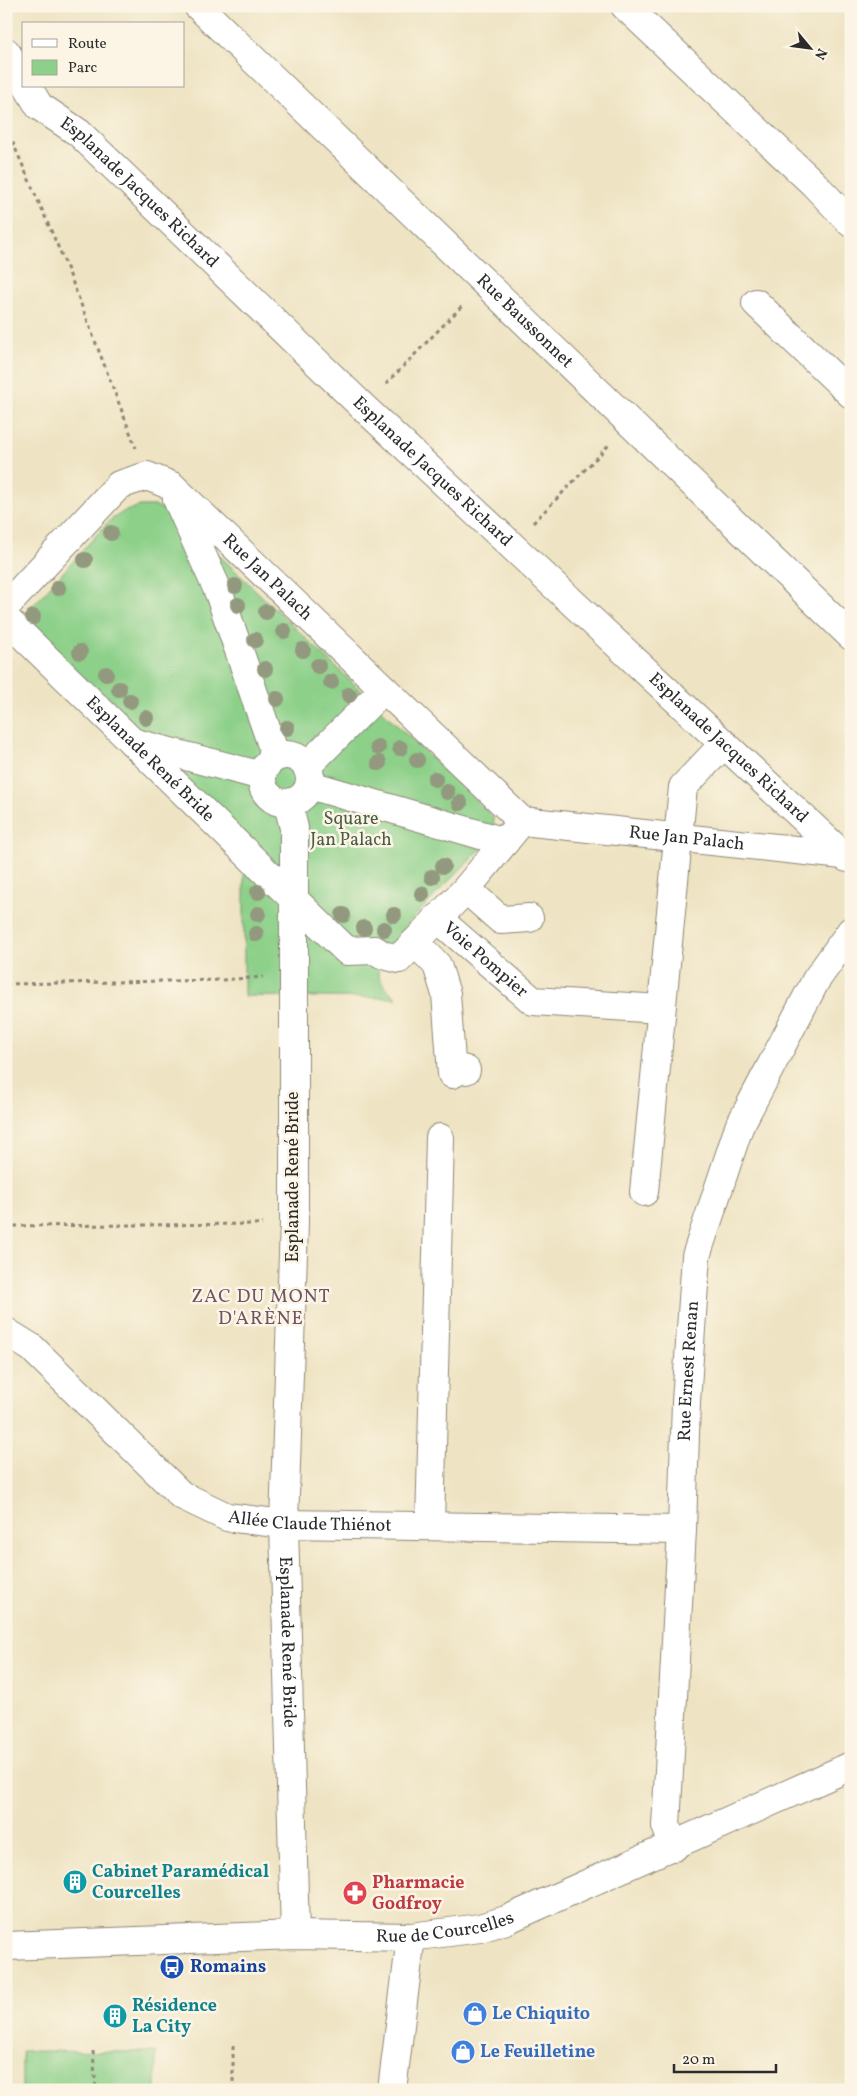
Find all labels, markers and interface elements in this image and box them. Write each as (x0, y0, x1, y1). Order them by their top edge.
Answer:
legend (22, 22, 185, 88)
north arrow (784, 22, 834, 72)
text: Route (68, 34, 107, 55)
text: N (809, 45, 831, 63)
text: Parc (68, 58, 97, 79)
street label: Esplanade Jacques Richard (55, 111, 224, 274)
street label: Rue Baussonnet (471, 268, 579, 374)
street label: Esplanade Jacques Richard (347, 391, 518, 553)
street label: Rue Jan Palach (217, 528, 318, 627)
street label: Esplanade Jacques Richard (643, 667, 814, 829)
street label: Esplanade René Bride (80, 690, 220, 828)
park label: Square Jan Palach (310, 807, 392, 853)
street label: Rue Jan Palach (628, 820, 746, 857)
street label: Voie Pompier (437, 916, 534, 1004)
street label: Esplanade René Bride (281, 1091, 306, 1263)
district label: ZAC DU MONT D'ARÈNE (191, 1284, 331, 1332)
street label: Rue Ernest Renan (672, 1300, 705, 1442)
street label: Allée Claude Thiénot (227, 1505, 392, 1538)
street label: Esplanade René Bride (272, 1556, 302, 1728)
place label: Cabinet Paramédical Courcelles (92, 1860, 269, 1906)
building icon: Cabinet Paramédical Courcelles (62, 1869, 88, 1895)
place label: Pharmacie Godfroy (372, 1871, 465, 1917)
pharmacy icon: Pharmacie Godfroy (342, 1880, 368, 1906)
street label: Rue de Courcelles (376, 1905, 518, 1949)
bus stop icon: Romains (159, 1954, 185, 1980)
place label: Romains (190, 1955, 266, 1980)
place label: Résidence La City (132, 1994, 217, 2040)
shop icon: Le Chiquito (462, 2001, 488, 2027)
place label: Le Chiquito (492, 2002, 590, 2027)
building icon: Résidence La City (102, 2003, 128, 2029)
shop icon: Le Feuilletine (450, 2039, 476, 2065)
place label: Le Feuilletine (480, 2040, 595, 2065)
scale bar (674, 2041, 777, 2073)
text: 20 m (682, 2050, 715, 2071)

